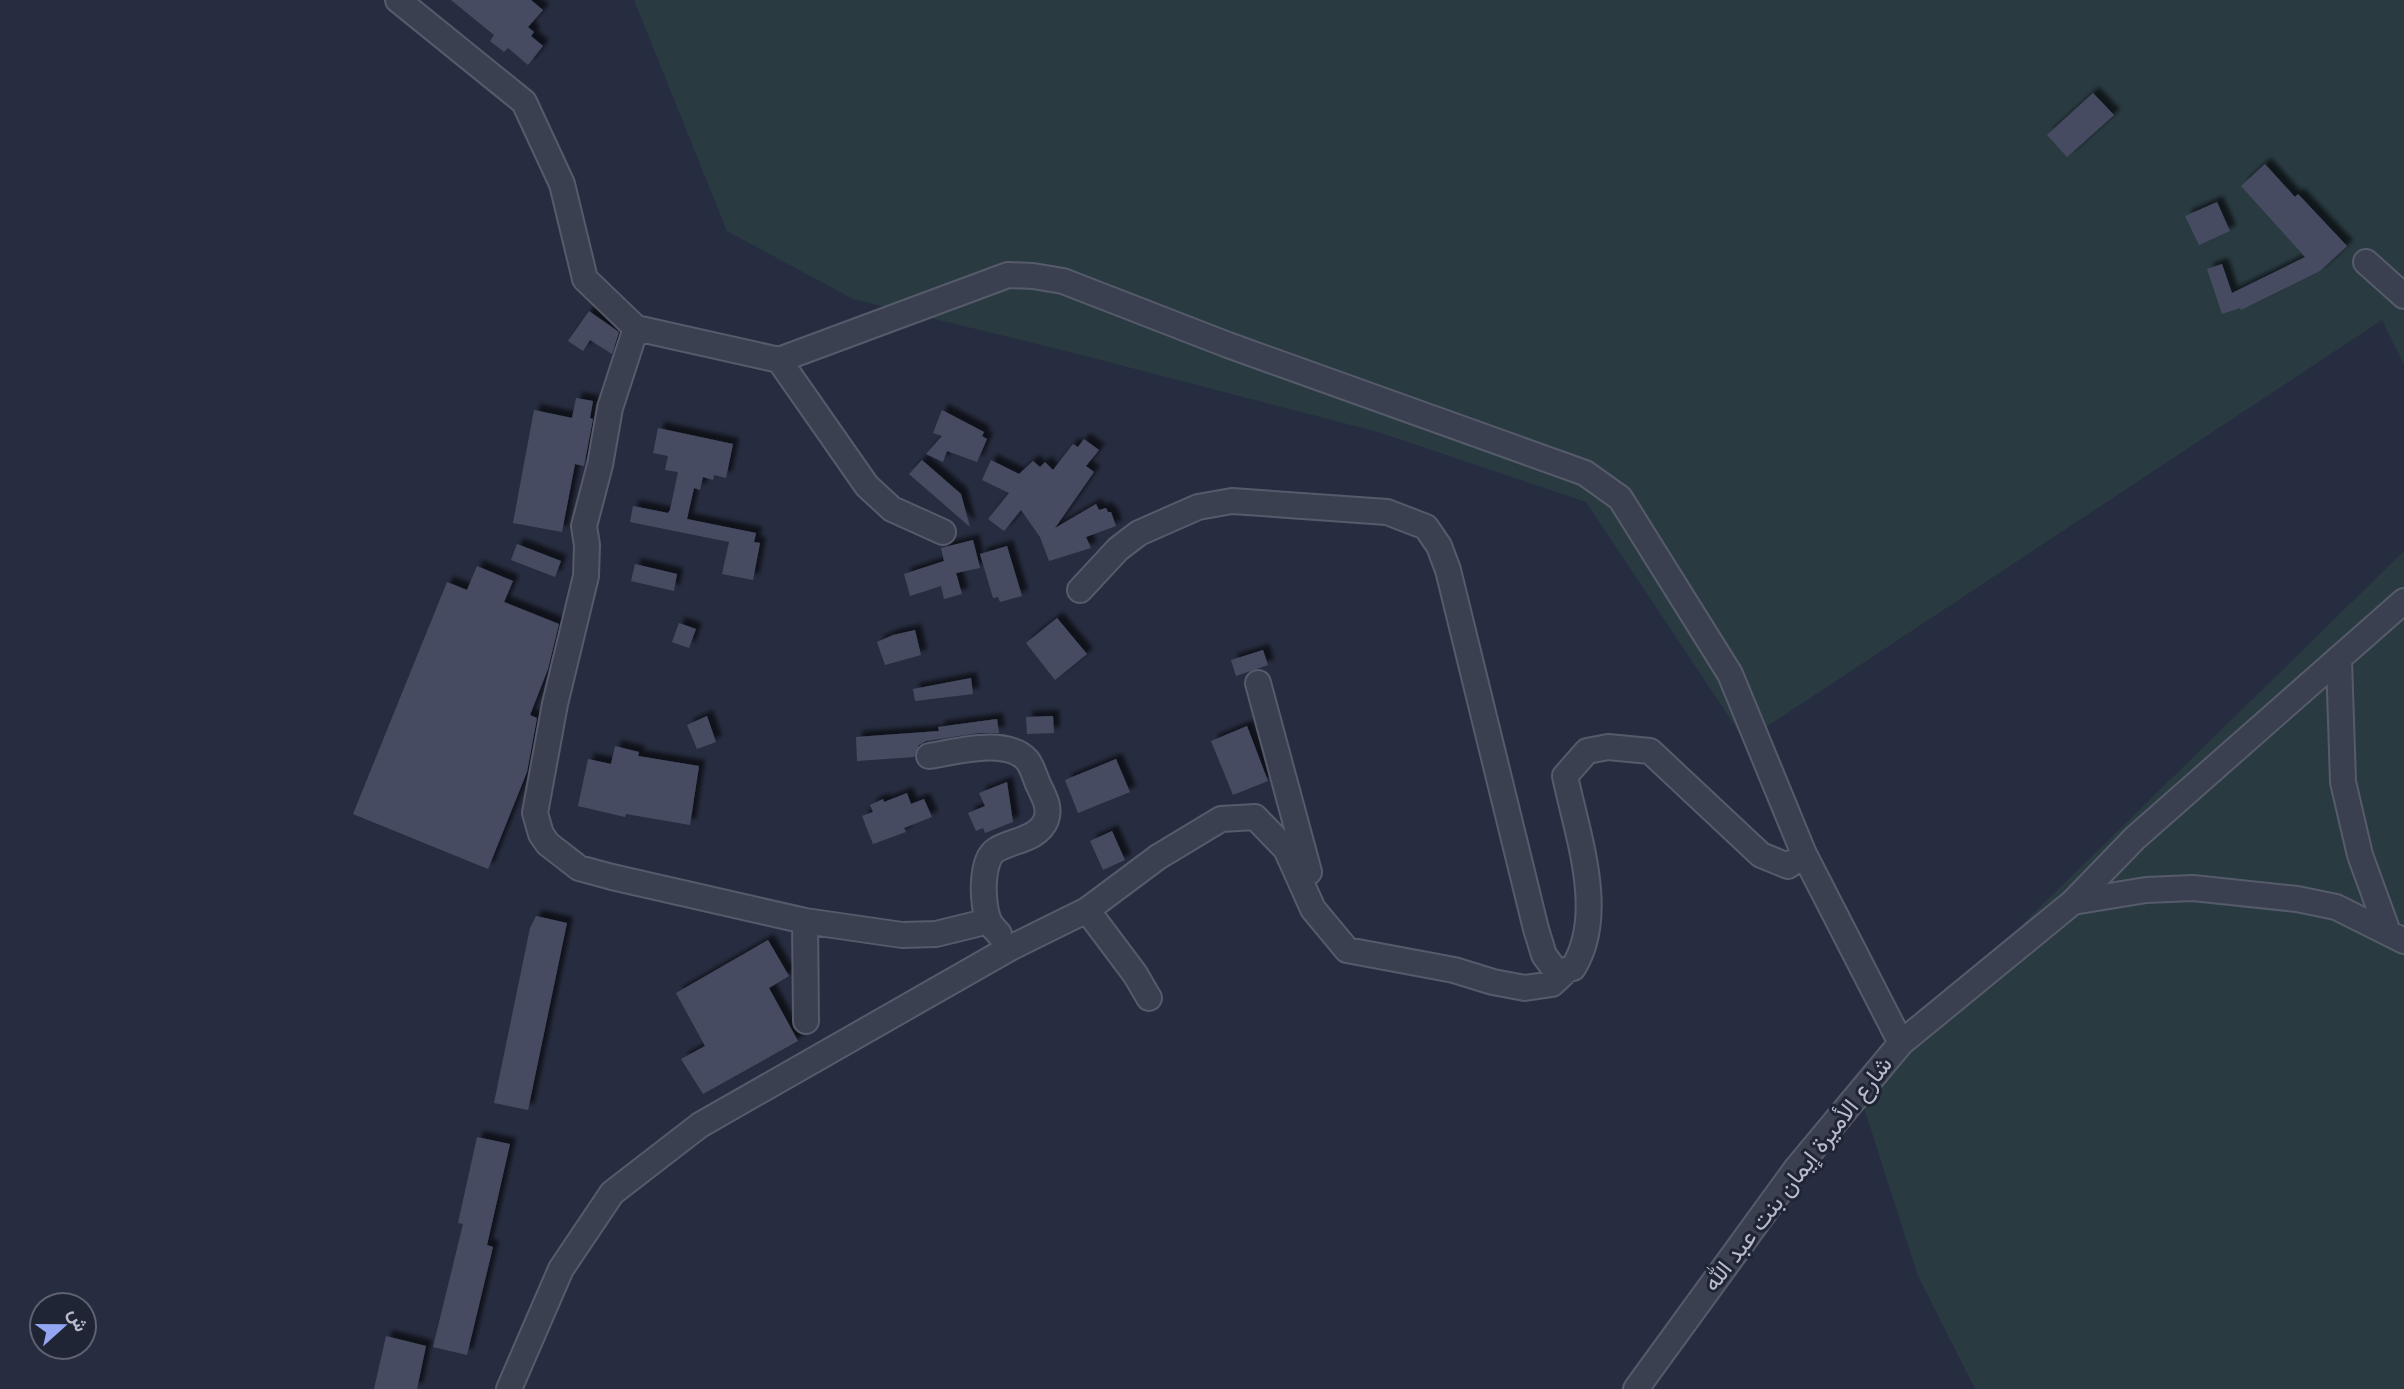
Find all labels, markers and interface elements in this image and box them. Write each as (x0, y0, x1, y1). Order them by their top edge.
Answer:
street label: شارع الأميرة إيمان بنت عبد الله (1697, 1051, 1900, 1298)
north arrow (28, 1291, 98, 1361)
text: ش (64, 1306, 92, 1335)

